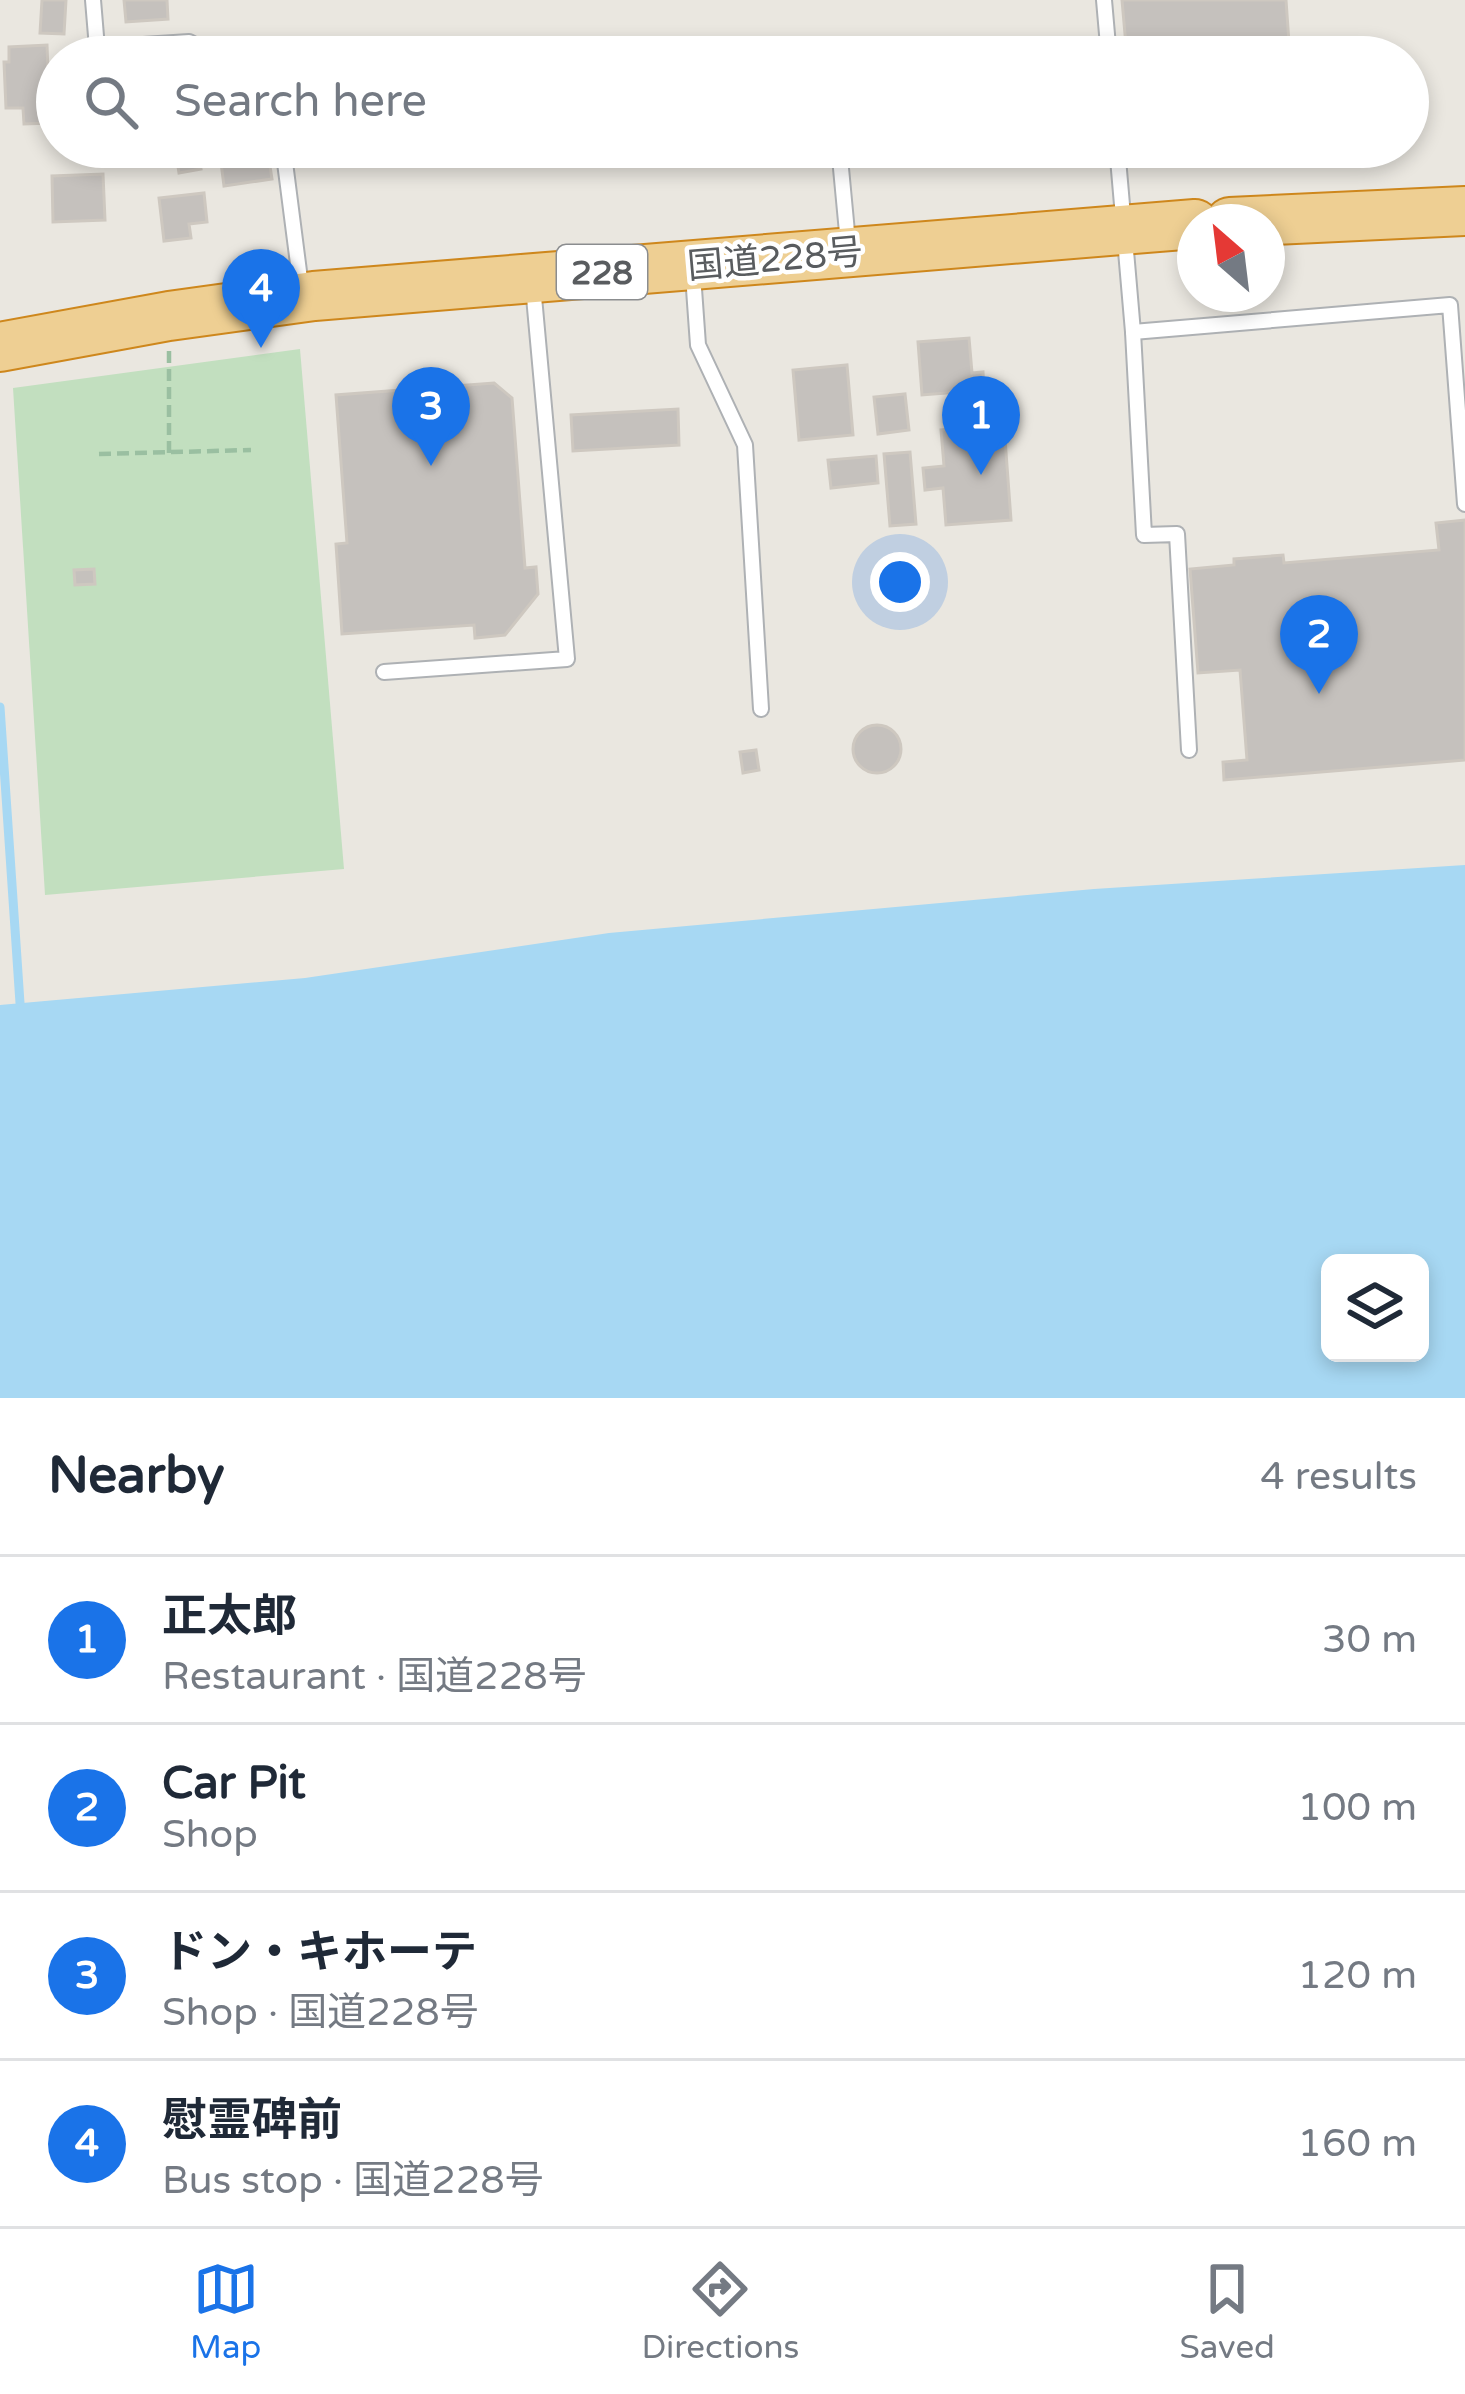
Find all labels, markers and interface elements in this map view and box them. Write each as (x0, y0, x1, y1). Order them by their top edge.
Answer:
search box (36, 36, 1429, 168)
icon: search (78, 69, 144, 135)
text: Search here (174, 75, 427, 129)
north arrow (1177, 204, 1285, 312)
street label: 国道228号 (686, 230, 865, 289)
road number: 228 (557, 245, 647, 299)
pin: 4 (222, 249, 300, 348)
pin: 3 (392, 367, 470, 466)
pin: 1 (942, 376, 1020, 475)
your location (870, 552, 930, 612)
pin: 2 (1280, 595, 1358, 694)
map controls (1321, 1254, 1429, 1362)
button: layers (1321, 1254, 1429, 1362)
text: Nearby (48, 1445, 225, 1507)
text: 4 results (1260, 1453, 1417, 1500)
text: 正太郎 (162, 1590, 297, 1644)
text: 1 (75, 1616, 99, 1663)
text: 30 m (1322, 1616, 1417, 1663)
text: Restaurant · 国道228号 (162, 1653, 587, 1700)
text: Car Pit (162, 1757, 306, 1811)
text: 2 (75, 1784, 99, 1831)
text: 100 m (1298, 1784, 1417, 1831)
text: Shop (162, 1811, 258, 1858)
text: ドン・キホーテ (162, 1926, 477, 1980)
text: 3 (75, 1952, 99, 1999)
text: 120 m (1298, 1952, 1417, 1999)
text: Shop · 国道228号 (162, 1989, 479, 2036)
text: 慰霊碑前 (162, 2094, 342, 2148)
text: 4 (75, 2120, 99, 2167)
text: 160 m (1298, 2120, 1417, 2167)
text: Bus stop · 国道228号 (162, 2157, 544, 2204)
tab: Map (190, 2256, 261, 2367)
tab: Directions (641, 2256, 799, 2367)
tab: Saved (1180, 2256, 1275, 2367)

